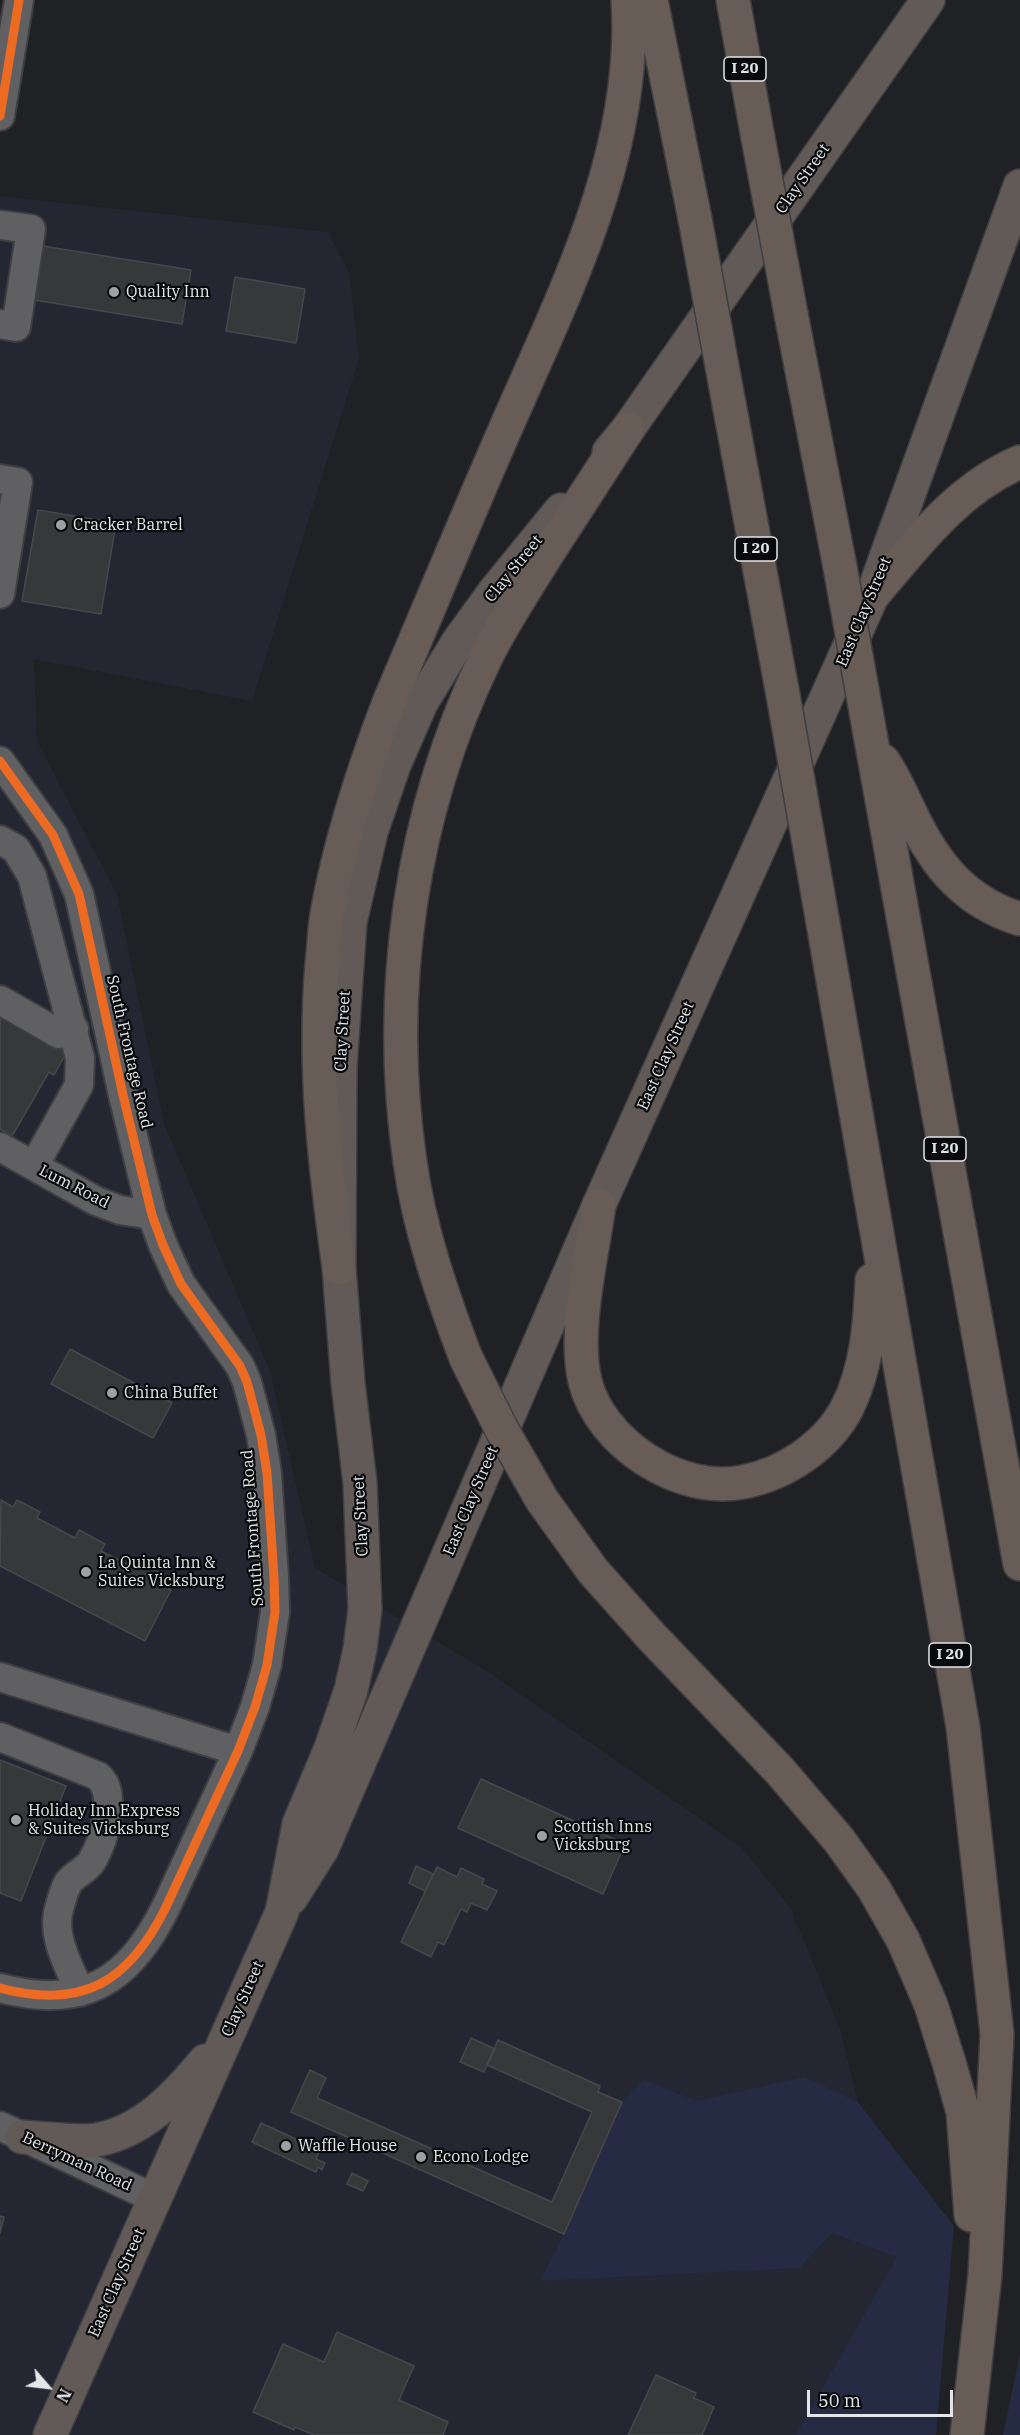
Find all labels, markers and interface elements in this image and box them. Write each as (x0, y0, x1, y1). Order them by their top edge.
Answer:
road number: I 20 (724, 57, 766, 81)
street label: Clay Street (772, 140, 834, 218)
place label: Quality Inn (126, 282, 210, 302)
marker: Quality Inn (107, 285, 121, 299)
place label: Cracker Barrel (73, 515, 183, 535)
marker: Cracker Barrel (54, 518, 68, 532)
street label: Clay Street (481, 531, 547, 607)
road number: I 20 (735, 537, 777, 561)
street label: East Clay Street (832, 554, 896, 670)
street label: South Frontage Road (102, 973, 156, 1131)
street label: Clay Street (331, 990, 355, 1072)
street label: East Clay Street (633, 999, 699, 1113)
road number: I 20 (924, 1137, 966, 1161)
street label: Lum Road (36, 1161, 112, 1213)
place label: China Buffet (124, 1383, 218, 1403)
marker: China Buffet (105, 1386, 119, 1400)
street label: East Clay Street (439, 1443, 503, 1559)
street label: South Frontage Road (238, 1449, 268, 1607)
street label: Clay Street (349, 1475, 373, 1557)
place label: La Quinta Inn & Suites Vicksburg (98, 1553, 224, 1591)
marker: La Quinta Inn & Suites Vicksburg (79, 1565, 93, 1579)
road number: I 20 (929, 1643, 971, 1667)
place label: Holiday Inn Express & Suites Vicksburg (28, 1801, 180, 1839)
marker: Holiday Inn Express & Suites Vicksburg (9, 1813, 23, 1827)
place label: Scottish Inns Vicksburg (554, 1817, 652, 1855)
marker: Scottish Inns Vicksburg (535, 1829, 549, 1843)
street label: Clay Street (218, 1958, 268, 2040)
street label: Berryman Road (19, 2128, 135, 2196)
place label: Waffle House (298, 2136, 397, 2156)
marker: Waffle House (279, 2139, 293, 2153)
place label: Econo Lodge (433, 2147, 529, 2167)
marker: Econo Lodge (414, 2150, 428, 2164)
street label: East Clay Street (84, 2226, 150, 2340)
north arrow (18, 2357, 78, 2417)
scale bar (810, 2378, 956, 2416)
text: N (52, 2385, 76, 2406)
text: 50 m (818, 2389, 861, 2412)

